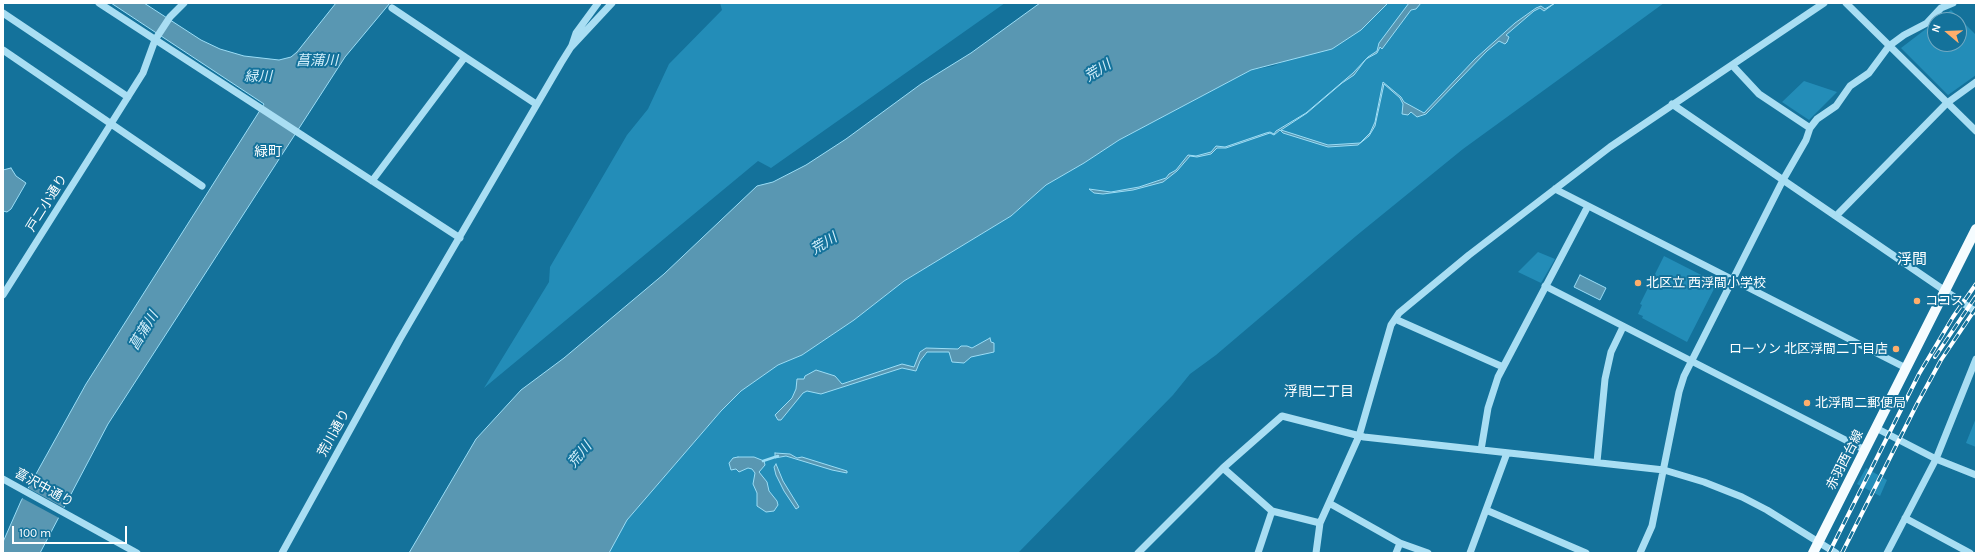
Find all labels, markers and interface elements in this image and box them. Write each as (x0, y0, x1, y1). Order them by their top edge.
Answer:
north arrow (1927, 12, 1967, 52)
text: N (1929, 22, 1944, 34)
water label: 菖蒲川 (296, 53, 338, 69)
water label: 荒川 (1082, 56, 1114, 86)
water label: 緑川 (244, 69, 272, 85)
district label: 緑町 (254, 144, 282, 160)
street label: 戸二小通り (23, 171, 71, 235)
water label: 荒川 (808, 229, 840, 259)
district label: 浮間 (1897, 251, 1927, 269)
place label: 北区立 西浮間小学校 (1646, 275, 1766, 291)
marker: 北区立 西浮間小学校 (1633, 278, 1643, 288)
place label: ココス (1925, 293, 1964, 309)
marker: ココス (1912, 296, 1922, 306)
water label: 菖蒲川 (126, 309, 162, 353)
place label: ローソン 北区浮間二丁目店 (1729, 341, 1888, 357)
marker: ローソン 北区浮間二丁目店 (1891, 344, 1901, 354)
district label: 浮間二丁目 (1284, 384, 1354, 400)
place label: 北浮間二郵便局 (1815, 395, 1906, 411)
marker: 北浮間二郵便局 (1802, 398, 1812, 408)
street label: 荒川通り (315, 406, 353, 460)
street label: 赤羽西台線 (1823, 428, 1867, 492)
water label: 荒川 (565, 439, 595, 471)
street label: 喜沢中通り (12, 465, 76, 511)
scale bar (14, 518, 129, 544)
text: 100 m (19, 526, 51, 540)

